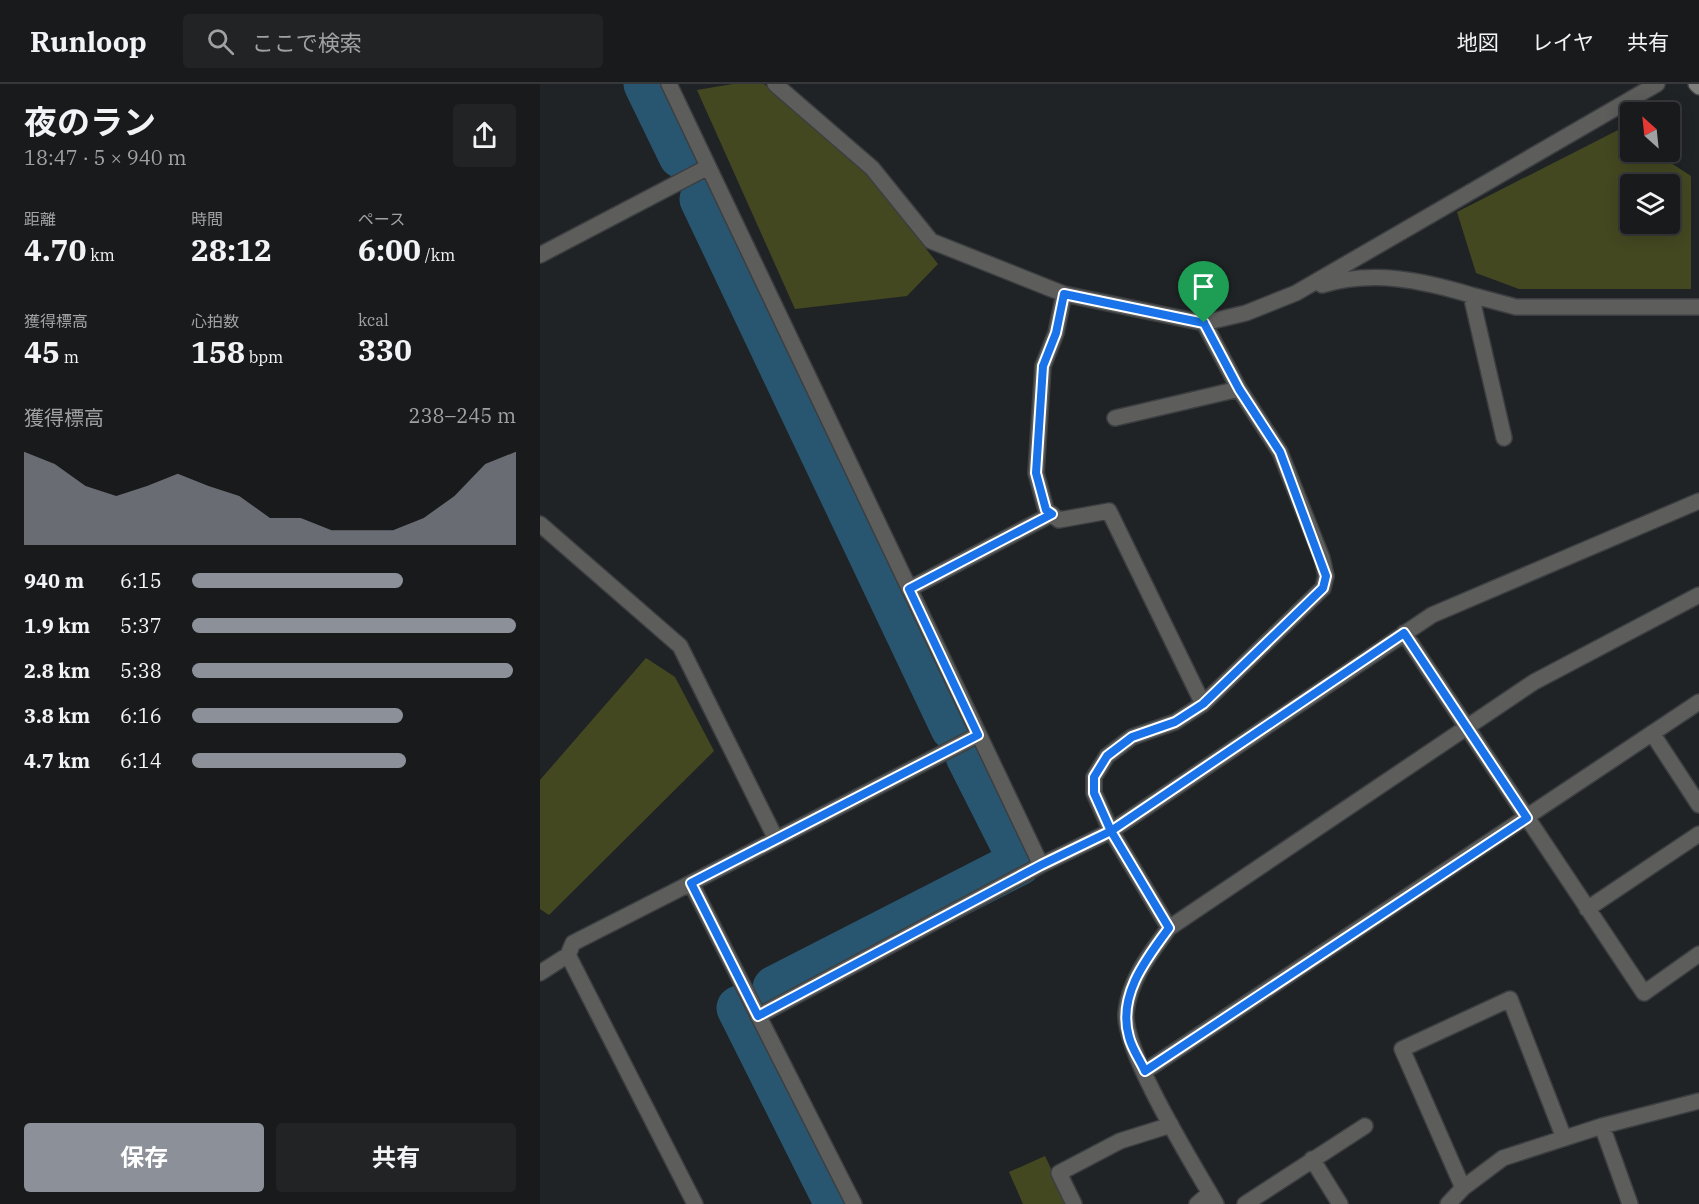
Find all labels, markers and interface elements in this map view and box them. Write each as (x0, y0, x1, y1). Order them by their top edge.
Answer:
search box (183, 14, 603, 68)
text: Runloop (30, 23, 147, 60)
icon: search (204, 25, 237, 58)
text: ここで検索 (252, 28, 362, 57)
text: 地図 (1457, 28, 1499, 56)
text: レイヤ (1532, 28, 1594, 56)
text: 共有 (1627, 28, 1669, 56)
text: 夜のラン (24, 100, 156, 143)
north arrow (1620, 102, 1680, 162)
map controls (1620, 102, 1680, 234)
button: share (453, 104, 516, 167)
text: 18:47 · 5 × 940 m (24, 144, 187, 171)
button: layers (1620, 174, 1680, 234)
text: 距離 (24, 209, 56, 229)
text: 時間 (191, 209, 223, 229)
text: ペース (358, 209, 405, 229)
text: 4.70 (24, 230, 86, 269)
text: 28:12 (191, 230, 272, 269)
text: 6:00 (358, 230, 421, 269)
text: km (86, 245, 115, 265)
text: /km (421, 245, 455, 265)
pin (1178, 261, 1229, 323)
icon: arrive (1187, 270, 1220, 303)
text: kcal (358, 310, 389, 330)
text: 獲得標高 (24, 311, 88, 331)
text: 心拍数 (191, 311, 239, 331)
text: 330 (358, 330, 412, 369)
text: 45 (24, 332, 60, 371)
text: 158 (191, 332, 245, 371)
text: m (60, 347, 79, 367)
text: bpm (245, 347, 283, 367)
text: 238–245 m (409, 402, 516, 429)
text: 獲得標高 (24, 404, 104, 431)
text: 940 m (24, 567, 84, 594)
text: 6:15 (120, 567, 162, 594)
text: 1.9 km (24, 612, 90, 639)
text: 5:37 (120, 612, 162, 639)
text: 2.8 km (24, 657, 90, 684)
text: 5:38 (120, 657, 162, 684)
text: 3.8 km (24, 702, 90, 729)
text: 6:16 (120, 702, 162, 729)
text: 4.7 km (24, 747, 90, 774)
text: 6:14 (120, 747, 162, 774)
button: 保存 (24, 1123, 264, 1192)
button: 共有 (276, 1123, 516, 1192)

